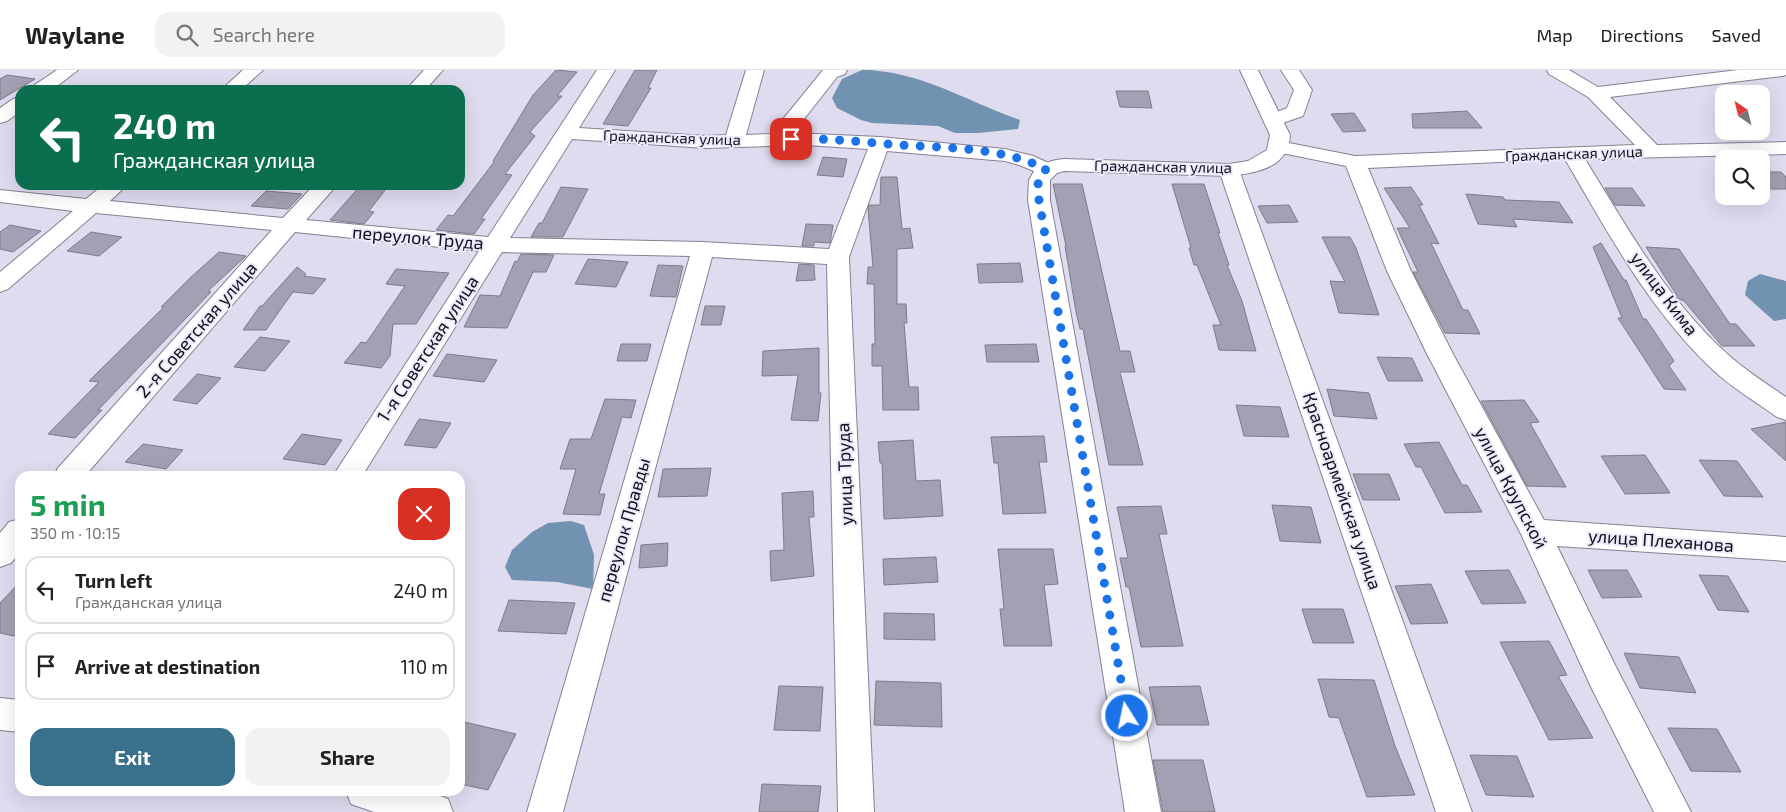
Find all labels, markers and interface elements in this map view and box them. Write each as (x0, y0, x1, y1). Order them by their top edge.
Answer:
search box (155, 12, 505, 57)
text: Waylane (25, 20, 125, 49)
icon: search (173, 21, 201, 49)
text: Search here (213, 23, 315, 46)
text: Map (1536, 24, 1573, 46)
text: Directions (1601, 24, 1684, 46)
text: Saved (1712, 24, 1761, 46)
north arrow (1715, 85, 1770, 140)
map controls (1715, 85, 1770, 205)
text: 240 m (113, 104, 216, 146)
icon: left (30, 105, 95, 170)
pin (770, 118, 812, 160)
icon: arrive (777, 125, 805, 153)
street label: Гражданская улица (603, 126, 741, 149)
street label: Гражданская улица (1505, 142, 1643, 165)
text: Гражданская улица (113, 146, 315, 172)
button: search (1715, 150, 1770, 205)
street label: Гражданская улица (1094, 156, 1232, 177)
street label: переулок Труда (351, 220, 485, 254)
street label: улица Кима (1626, 247, 1703, 340)
street label: 2-я Советская улица (131, 257, 261, 402)
street label: 1-я Советская улица (372, 271, 483, 426)
street label: Красноармейская улица (1299, 389, 1387, 592)
street label: улица Труда (831, 422, 857, 526)
street label: улица Крупской (1471, 423, 1553, 552)
street label: переулок Правды (592, 455, 654, 604)
text: 5 min (30, 486, 106, 522)
button: close (398, 488, 450, 540)
text: 350 m · 10:15 (30, 523, 120, 542)
street label: улица Плеханова (1587, 524, 1735, 556)
text: Turn left (75, 569, 152, 592)
icon: left (32, 576, 60, 604)
text: 240 m (393, 579, 448, 602)
text: Гражданская улица (75, 592, 222, 611)
icon: arrive (32, 652, 60, 680)
text: Arrive at destination (75, 655, 260, 678)
text: 110 m (401, 655, 448, 678)
position arrow (1100, 689, 1152, 741)
button: Exit (30, 728, 235, 786)
button: Share (245, 728, 450, 786)

